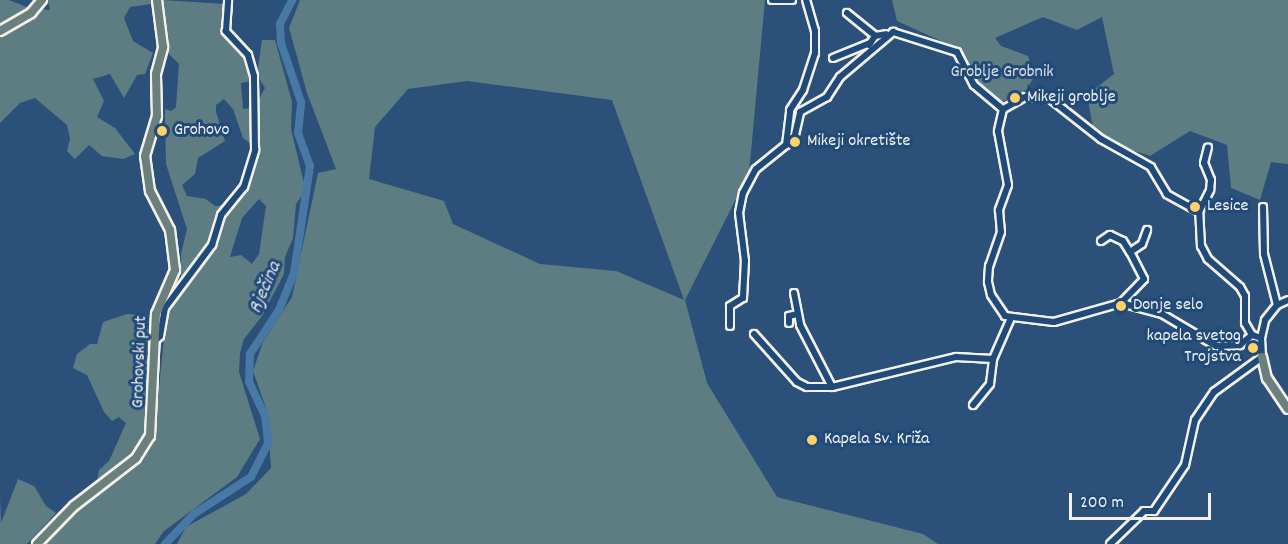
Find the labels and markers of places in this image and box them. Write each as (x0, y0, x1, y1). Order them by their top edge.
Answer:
place label: Mikeji groblje (1027, 87, 1116, 109)
marker: Mikeji groblje (1008, 91, 1022, 105)
place label: Grohovo (174, 120, 230, 142)
marker: Grohovo (155, 124, 169, 138)
place label: Mikeji okretište (807, 131, 911, 153)
marker: Mikeji okretište (788, 135, 802, 149)
place label: Lesice (1207, 196, 1248, 218)
marker: Lesice (1188, 200, 1202, 214)
place label: Donje selo (1133, 295, 1203, 317)
marker: Donje selo (1114, 299, 1128, 313)
place label: kapela svetog Trojstva (1147, 327, 1241, 370)
marker: kapela svetog Trojstva (1246, 341, 1260, 355)
place label: Kapela Sv. Križa (824, 429, 929, 451)
marker: Kapela Sv. Križa (805, 433, 819, 447)

